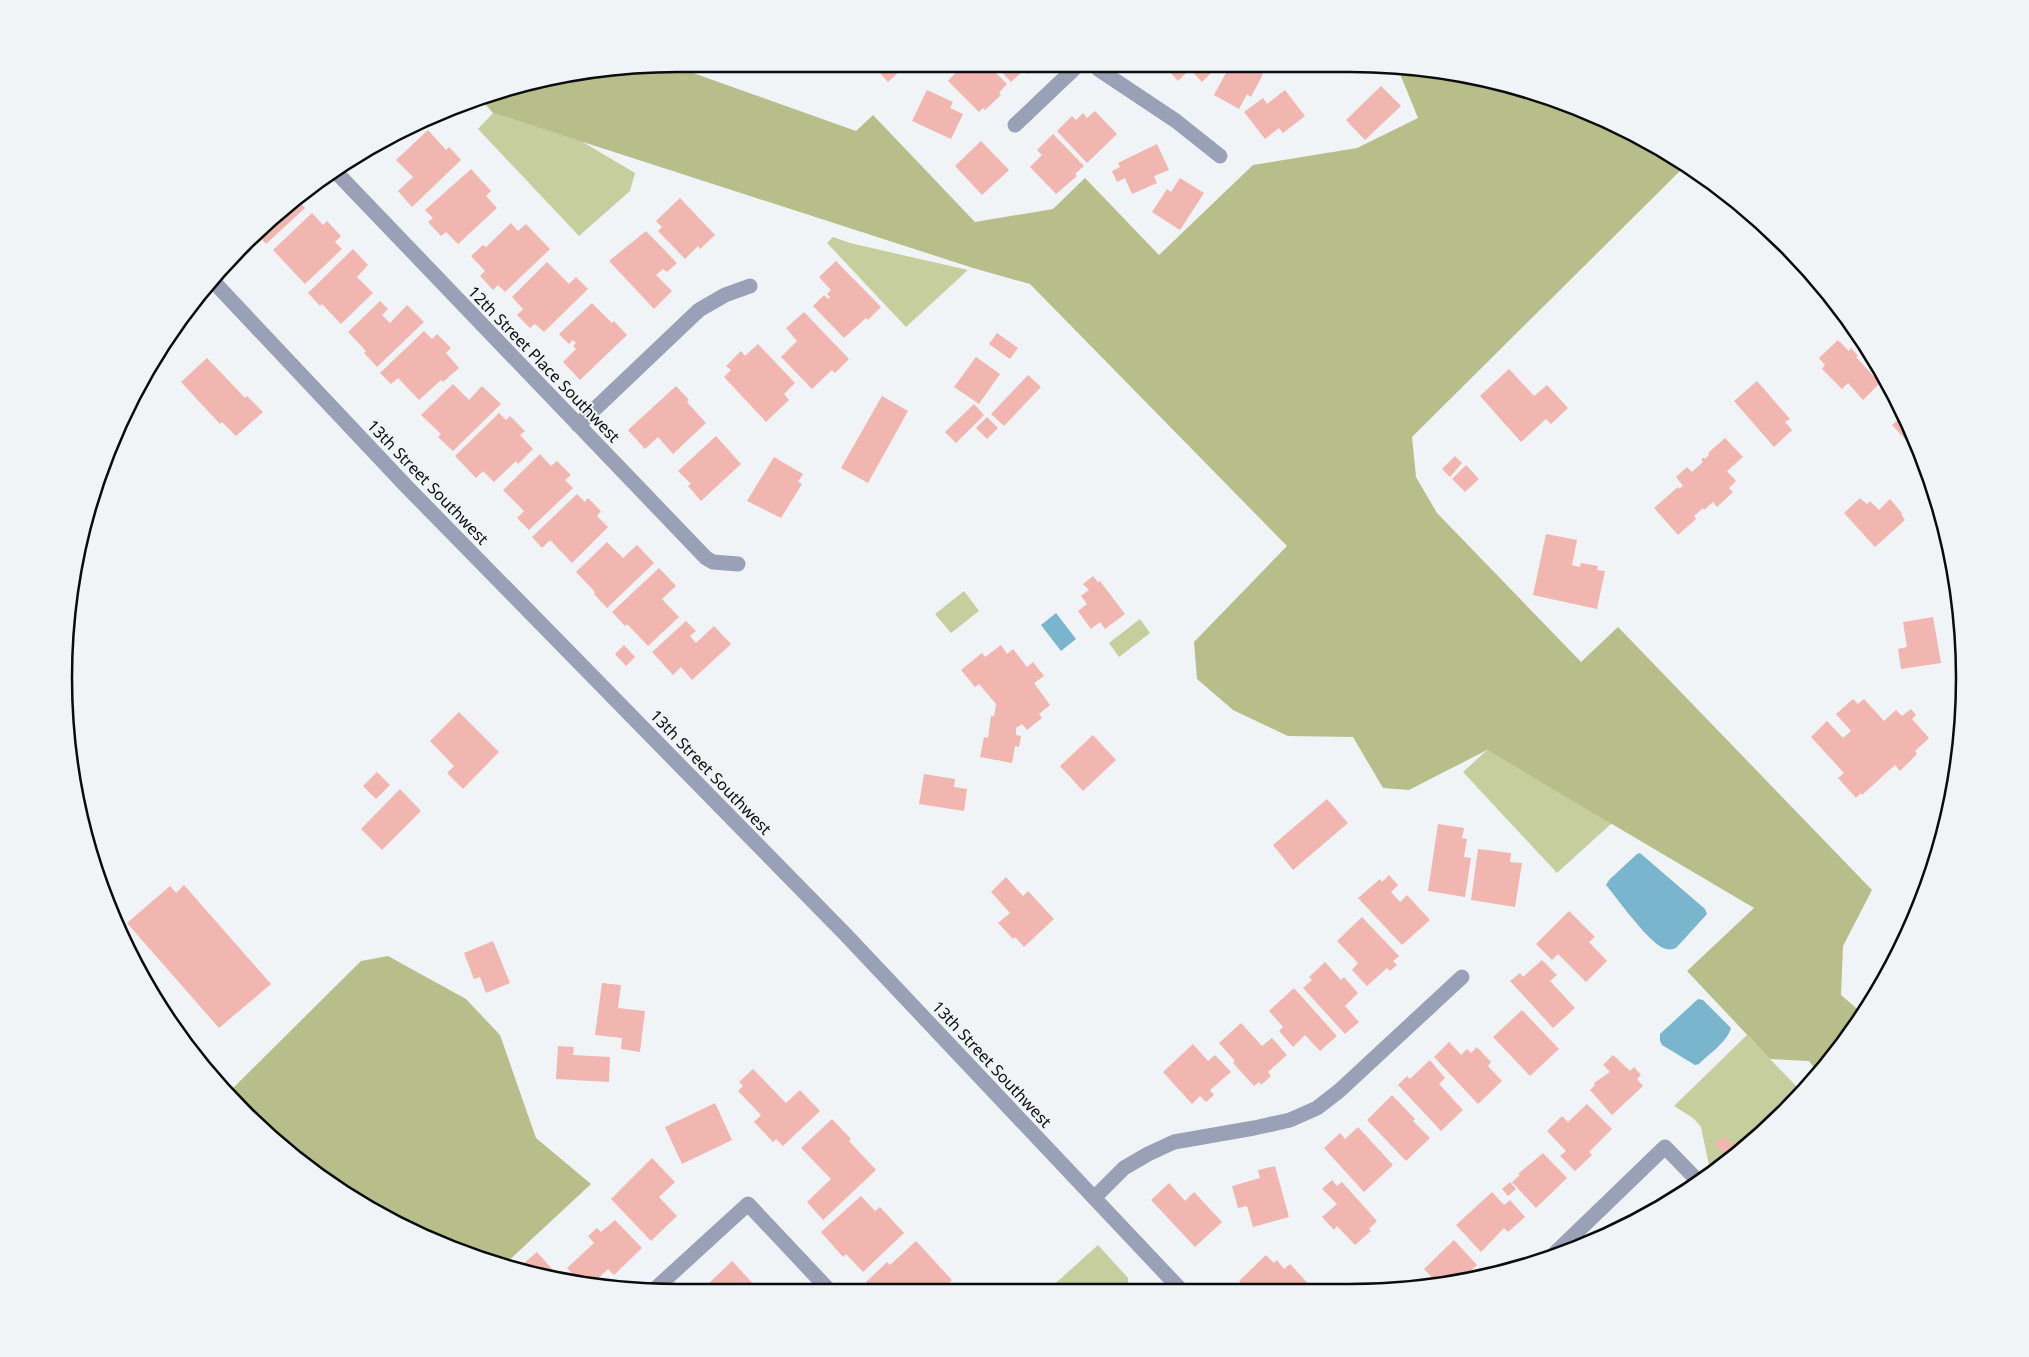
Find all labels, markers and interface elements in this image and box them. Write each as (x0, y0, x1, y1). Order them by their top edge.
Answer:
street label: 12th Street Place Southwest (463, 281, 625, 447)
street label: 13th Street Southwest (362, 415, 494, 550)
street label: 13th Street Southwest (645, 705, 777, 840)
street label: 13th Street Southwest (927, 996, 1057, 1132)

